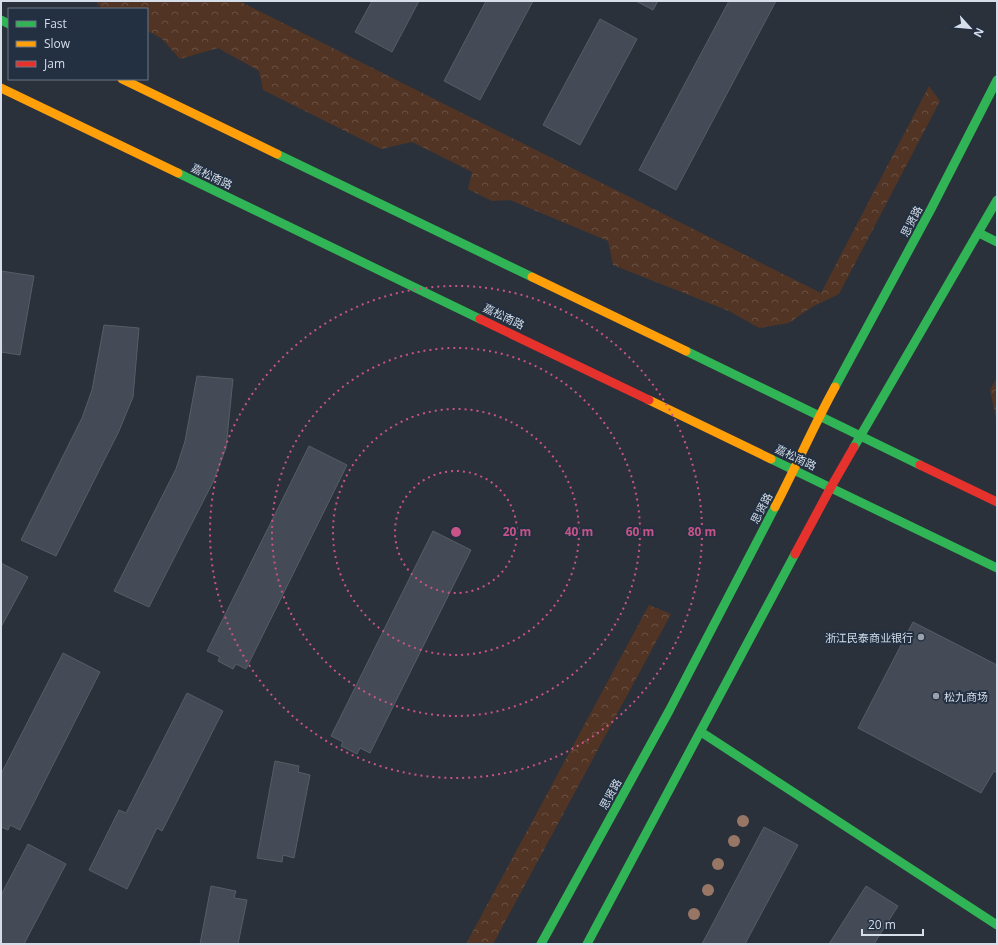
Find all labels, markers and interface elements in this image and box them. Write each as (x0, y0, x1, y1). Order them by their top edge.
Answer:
legend (8, 8, 148, 80)
north arrow (950, 8, 990, 48)
text: Fast (44, 15, 67, 32)
text: N (971, 25, 988, 40)
text: Slow (44, 35, 71, 52)
text: Jam (43, 55, 65, 72)
street label: 嘉松南路 (189, 160, 235, 192)
street label: 思贤路 (897, 203, 925, 239)
street label: 嘉松南路 (481, 300, 527, 332)
street label: 嘉松南路 (773, 441, 819, 473)
street label: 思贤路 (747, 490, 775, 526)
text: 20 m (503, 523, 531, 540)
text: 40 m (565, 523, 593, 540)
text: 60 m (626, 523, 654, 540)
text: 80 m (688, 523, 716, 540)
centre of rings (449, 525, 463, 539)
place label: 浙江民泰商业银行 (825, 630, 913, 645)
marker: 浙江民泰商业银行 (916, 632, 926, 642)
place label: 松九商场 (944, 689, 988, 704)
marker: 松九商场 (931, 691, 941, 701)
street label: 思贤路 (595, 776, 625, 812)
scale bar (862, 911, 923, 937)
text: 20 m (868, 916, 896, 933)

